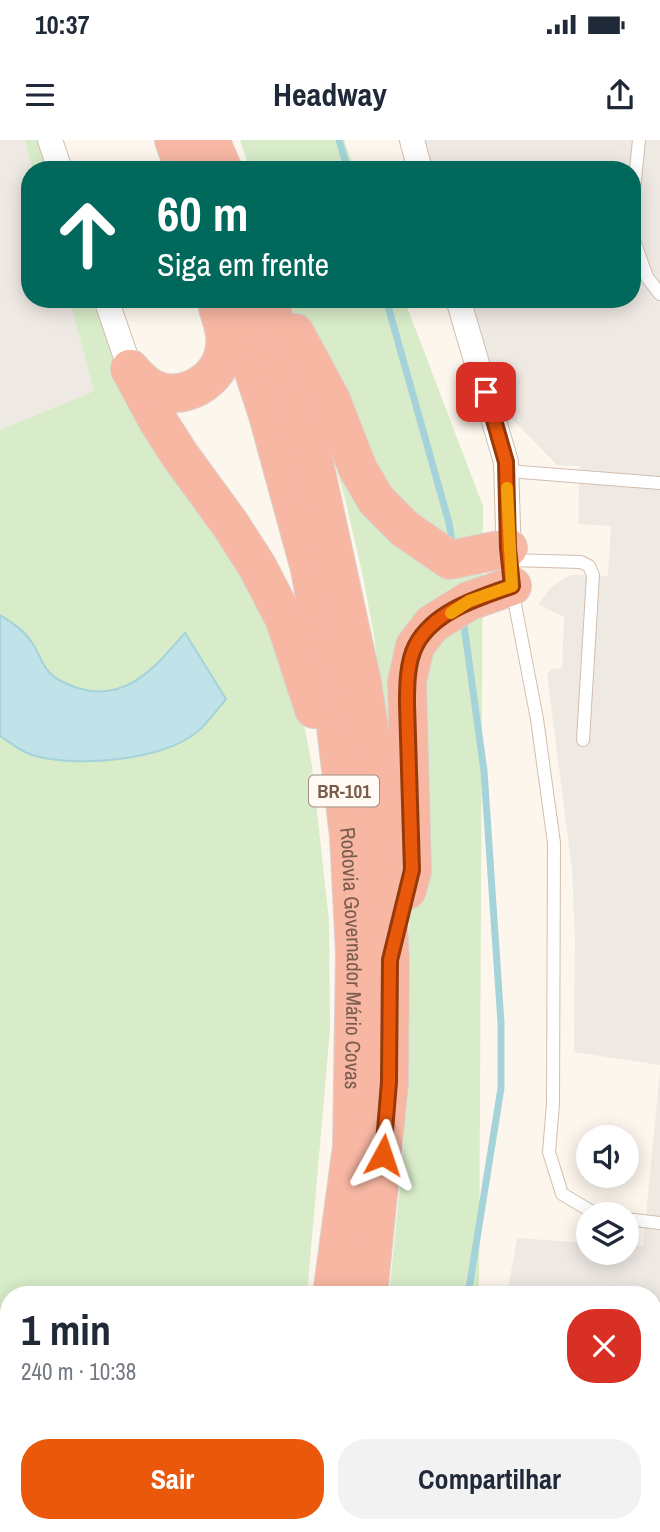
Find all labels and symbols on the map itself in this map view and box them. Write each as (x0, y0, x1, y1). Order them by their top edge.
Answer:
pin (456, 362, 516, 422)
road number: BR-101 (309, 776, 379, 806)
street label: Rodovia Governador Mário Covas (334, 825, 370, 1090)
position arrow (346, 1118, 420, 1192)

